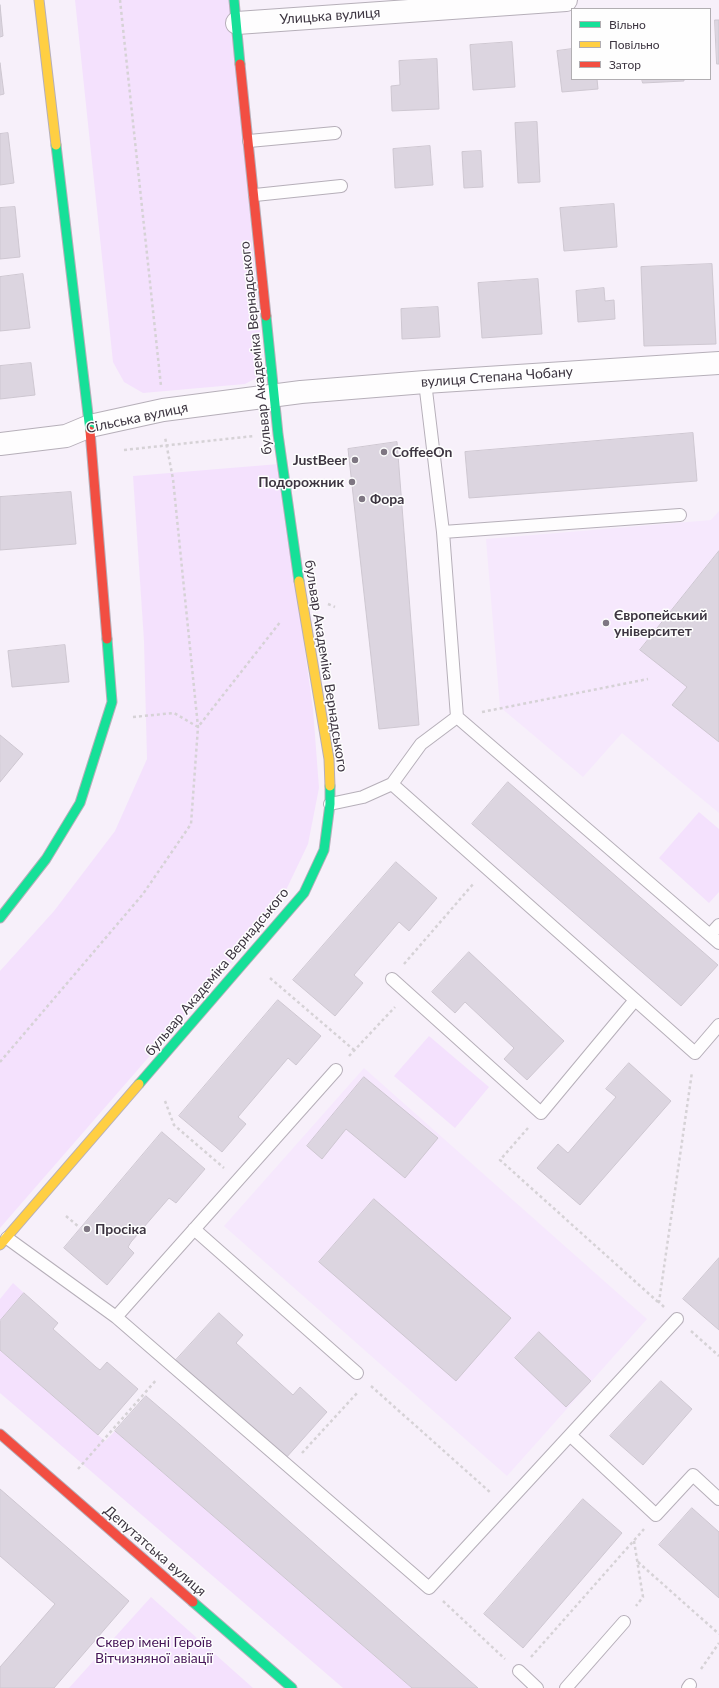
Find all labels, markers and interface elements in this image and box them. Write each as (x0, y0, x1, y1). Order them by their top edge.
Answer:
street label: Улицька вулиця (279, 4, 381, 28)
legend (571, 8, 711, 80)
text: Вільно (609, 17, 646, 32)
text: Повільно (609, 37, 660, 52)
text: Затор (609, 57, 641, 72)
street label: бульвар Академіка Вернадського (236, 240, 276, 456)
street label: вулиця Степана Чобану (420, 363, 574, 391)
street label: Сільська вулиця (85, 399, 189, 437)
place label: CoffeeOn (392, 444, 452, 460)
marker: CoffeeOn (379, 447, 389, 457)
place label: JustBeer (293, 452, 347, 468)
marker: JustBeer (350, 455, 360, 465)
place label: Подорожник (258, 474, 344, 490)
marker: Подорожник (347, 477, 357, 487)
place label: Фора (370, 491, 404, 507)
marker: Фора (357, 494, 367, 504)
street label: бульвар Академіка Вернадського (301, 559, 351, 773)
place label: Європейський університет (614, 607, 707, 640)
marker: Європейський університет (601, 618, 611, 628)
street label: бульвар Академіка Вернадського (142, 884, 292, 1060)
place label: Просіка (95, 1221, 146, 1237)
marker: Просіка (82, 1224, 92, 1234)
street label: Депутатська вулиця (101, 1502, 209, 1600)
park label: Сквер імені Героїв Вітчизняної авіації (95, 1634, 213, 1666)

